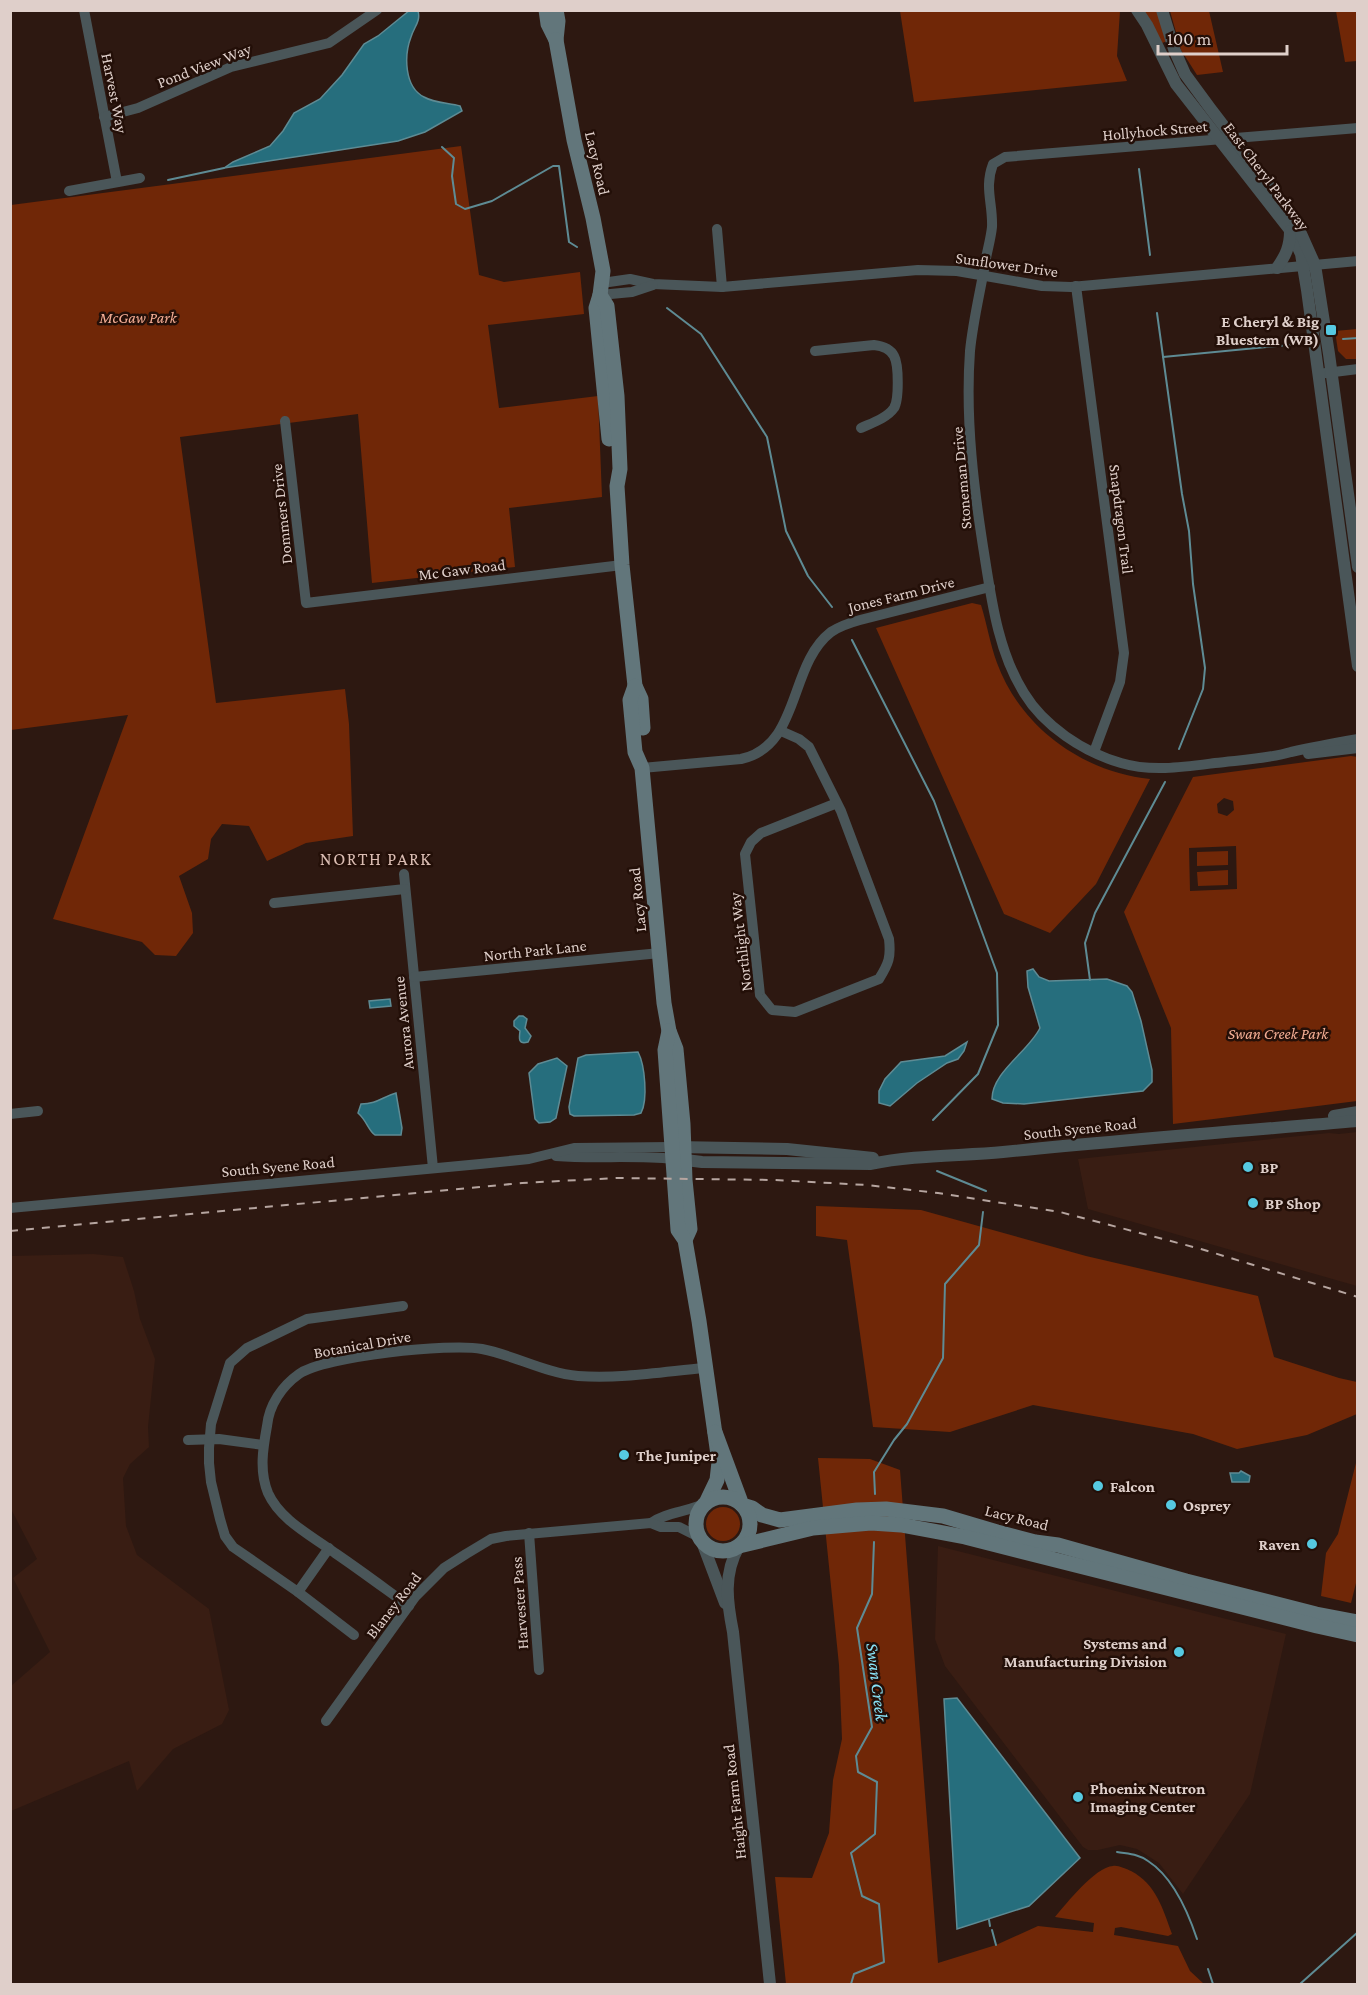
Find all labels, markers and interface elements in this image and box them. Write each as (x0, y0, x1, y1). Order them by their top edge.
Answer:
scale bar (1158, 18, 1287, 56)
text: 100 m (1167, 29, 1212, 49)
street label: Pond View Way (155, 40, 254, 92)
street label: Harvest Way (97, 52, 131, 135)
street label: Hollyhock Street (1102, 117, 1209, 145)
street label: East Cheryl Parkway (1220, 119, 1313, 235)
street label: Lacy Road (581, 130, 613, 197)
street label: Sunflower Drive (955, 249, 1059, 280)
park label: McGaw Park (98, 309, 178, 326)
place label: E Cheryl & Big Bluestem (WB) (1216, 313, 1319, 349)
marker: E Cheryl & Big Bluestem (WB) (1324, 323, 1338, 337)
street label: Stoneman Drive (949, 426, 974, 530)
street label: Dommers Drive (268, 463, 295, 565)
street label: Snapdragon Trail (1105, 463, 1137, 575)
street label: Mc Gaw Road (418, 556, 507, 583)
street label: Jones Farm Drive (844, 573, 956, 617)
district label: NORTH PARK (320, 849, 432, 869)
street label: Lacy Road (626, 866, 650, 933)
street label: Northlight Way (726, 891, 756, 992)
street label: North Park Lane (483, 937, 587, 964)
street label: Aurora Avenue (390, 976, 417, 1070)
park label: Swan Creek Park (1228, 1025, 1329, 1042)
street label: South Syene Road (1023, 1114, 1138, 1144)
street label: South Syene Road (221, 1153, 336, 1181)
place label: BP (1260, 1159, 1278, 1176)
marker: BP (1241, 1160, 1255, 1174)
place label: BP Shop (1265, 1195, 1321, 1212)
marker: BP Shop (1246, 1196, 1260, 1210)
street label: Botanical Drive (312, 1328, 412, 1361)
place label: The Juniper (636, 1447, 717, 1464)
marker: The Juniper (617, 1448, 631, 1462)
place label: Falcon (1110, 1478, 1155, 1495)
marker: Falcon (1091, 1479, 1105, 1493)
place label: Osprey (1183, 1497, 1231, 1514)
marker: Osprey (1164, 1498, 1178, 1512)
street label: Lacy Road (983, 1501, 1051, 1535)
place label: Raven (1259, 1536, 1300, 1553)
marker: Raven (1305, 1537, 1319, 1551)
street label: Harvester Pass (508, 1556, 531, 1650)
street label: Blaney Road (362, 1569, 425, 1642)
place label: Systems and Manufacturing Division (1004, 1635, 1167, 1670)
water label: Swan Creek (862, 1642, 892, 1723)
marker: Systems and Manufacturing Division (1172, 1645, 1186, 1659)
street label: Haight Farm Road (720, 1743, 750, 1860)
place label: Phoenix Neutron Imaging Center (1090, 1780, 1205, 1815)
marker: Phoenix Neutron Imaging Center (1071, 1790, 1085, 1804)

